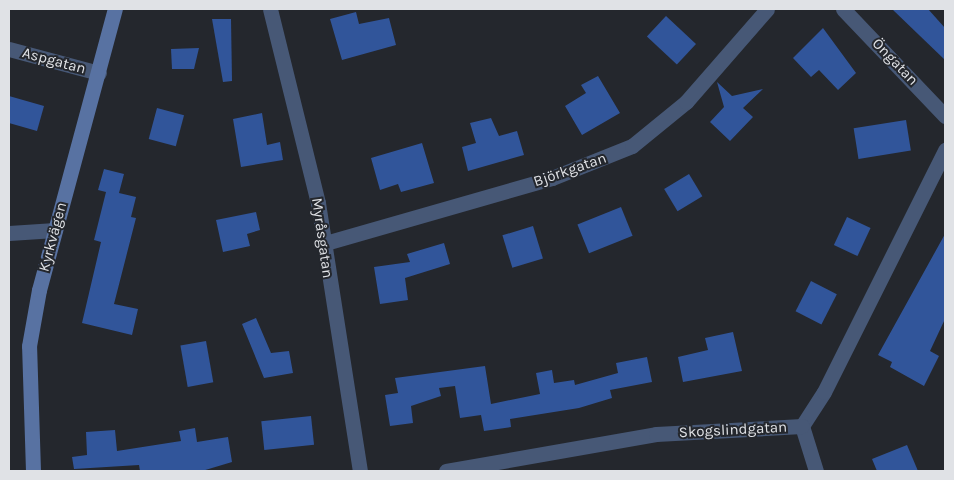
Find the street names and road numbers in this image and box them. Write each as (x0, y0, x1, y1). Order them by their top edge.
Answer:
street label: Öngatan (868, 35, 922, 89)
street label: Aspgatan (20, 44, 88, 78)
street label: Björkgatan (531, 149, 609, 191)
street label: Myråsgatan (307, 197, 337, 279)
street label: Kyrkvägen (35, 200, 71, 274)
street label: Skogslindgatan (678, 418, 788, 442)

